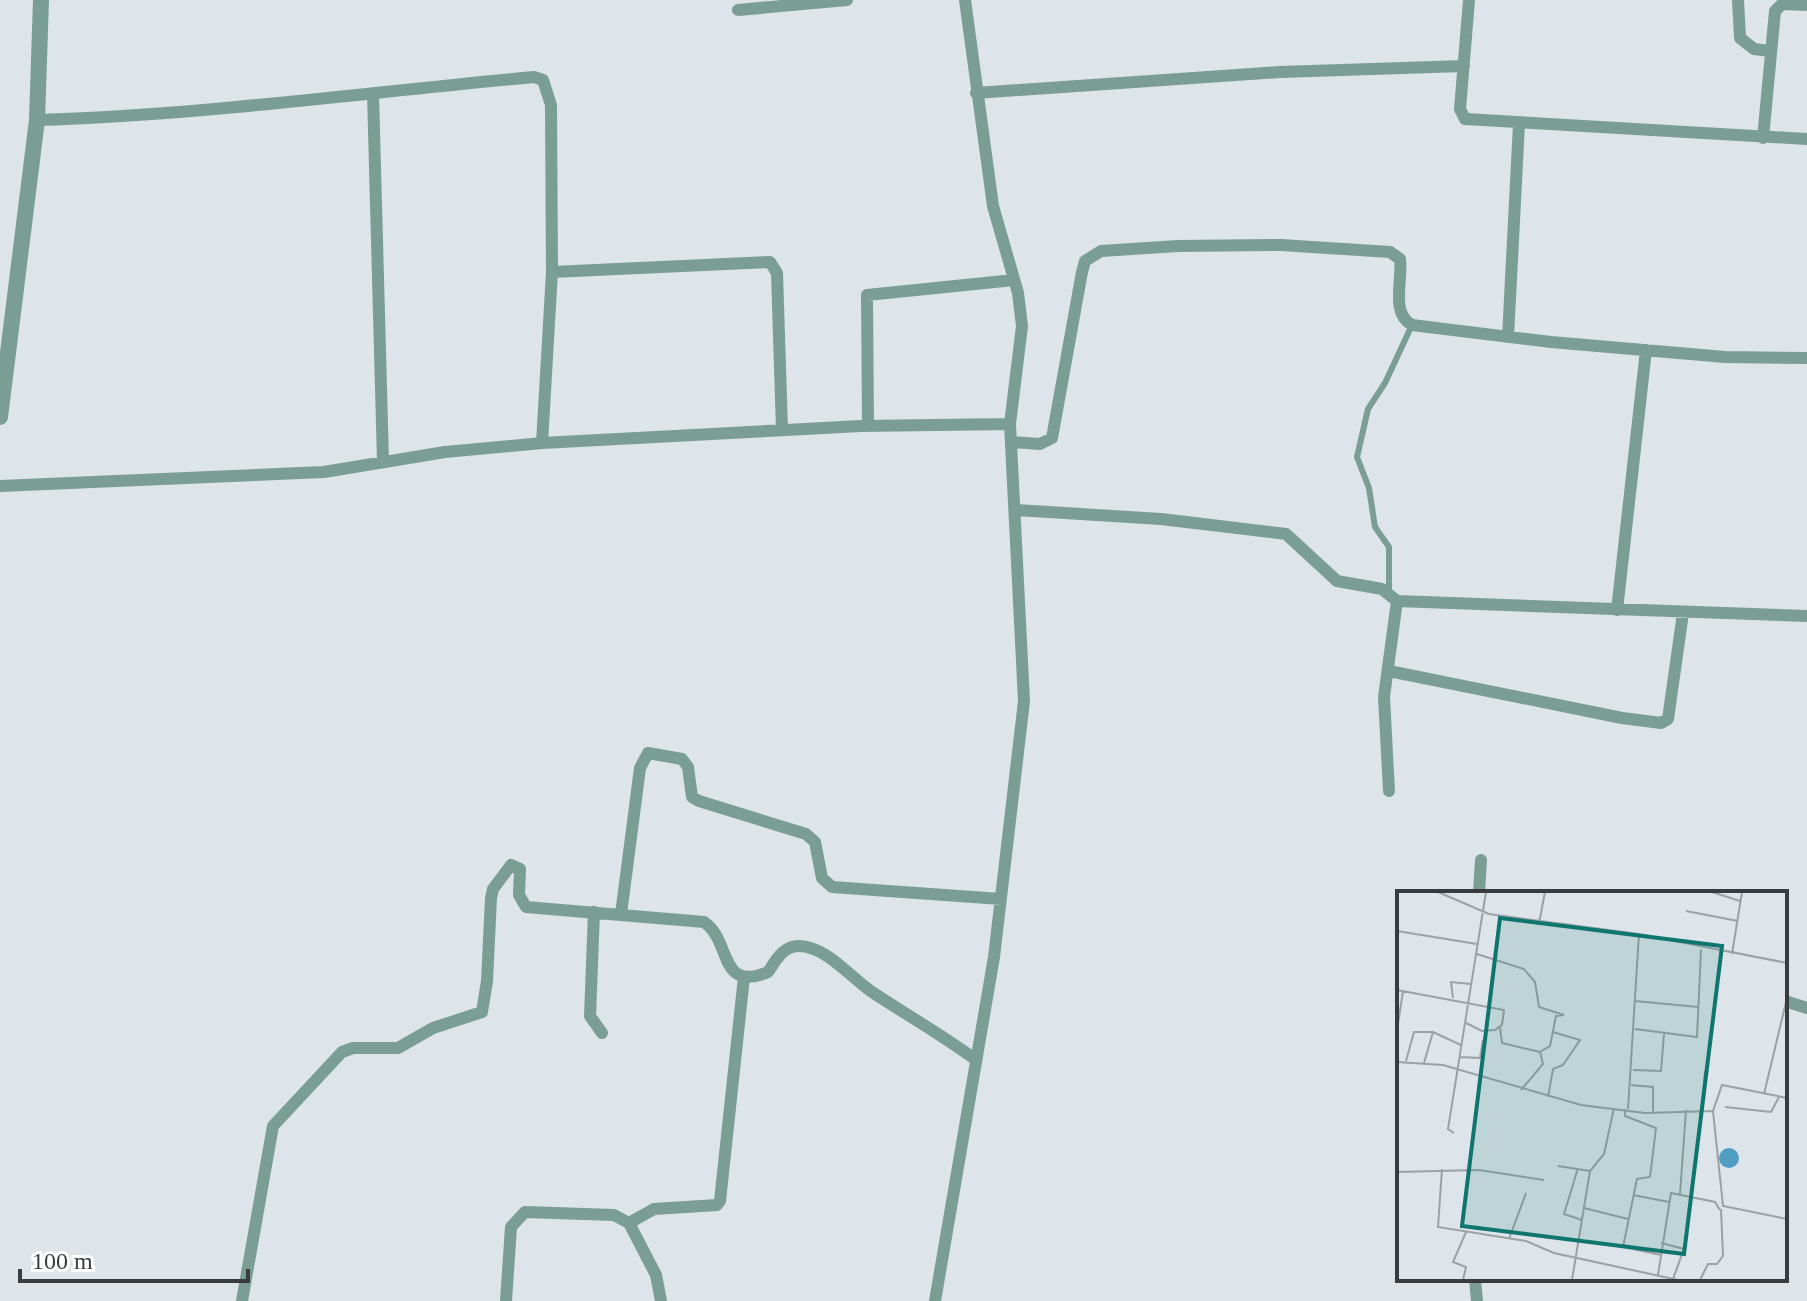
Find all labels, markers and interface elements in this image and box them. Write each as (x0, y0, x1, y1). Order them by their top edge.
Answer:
inset map (1397, 891, 1787, 1281)
scale bar (20, 1233, 248, 1283)
text: 100 m (32, 1248, 93, 1274)

